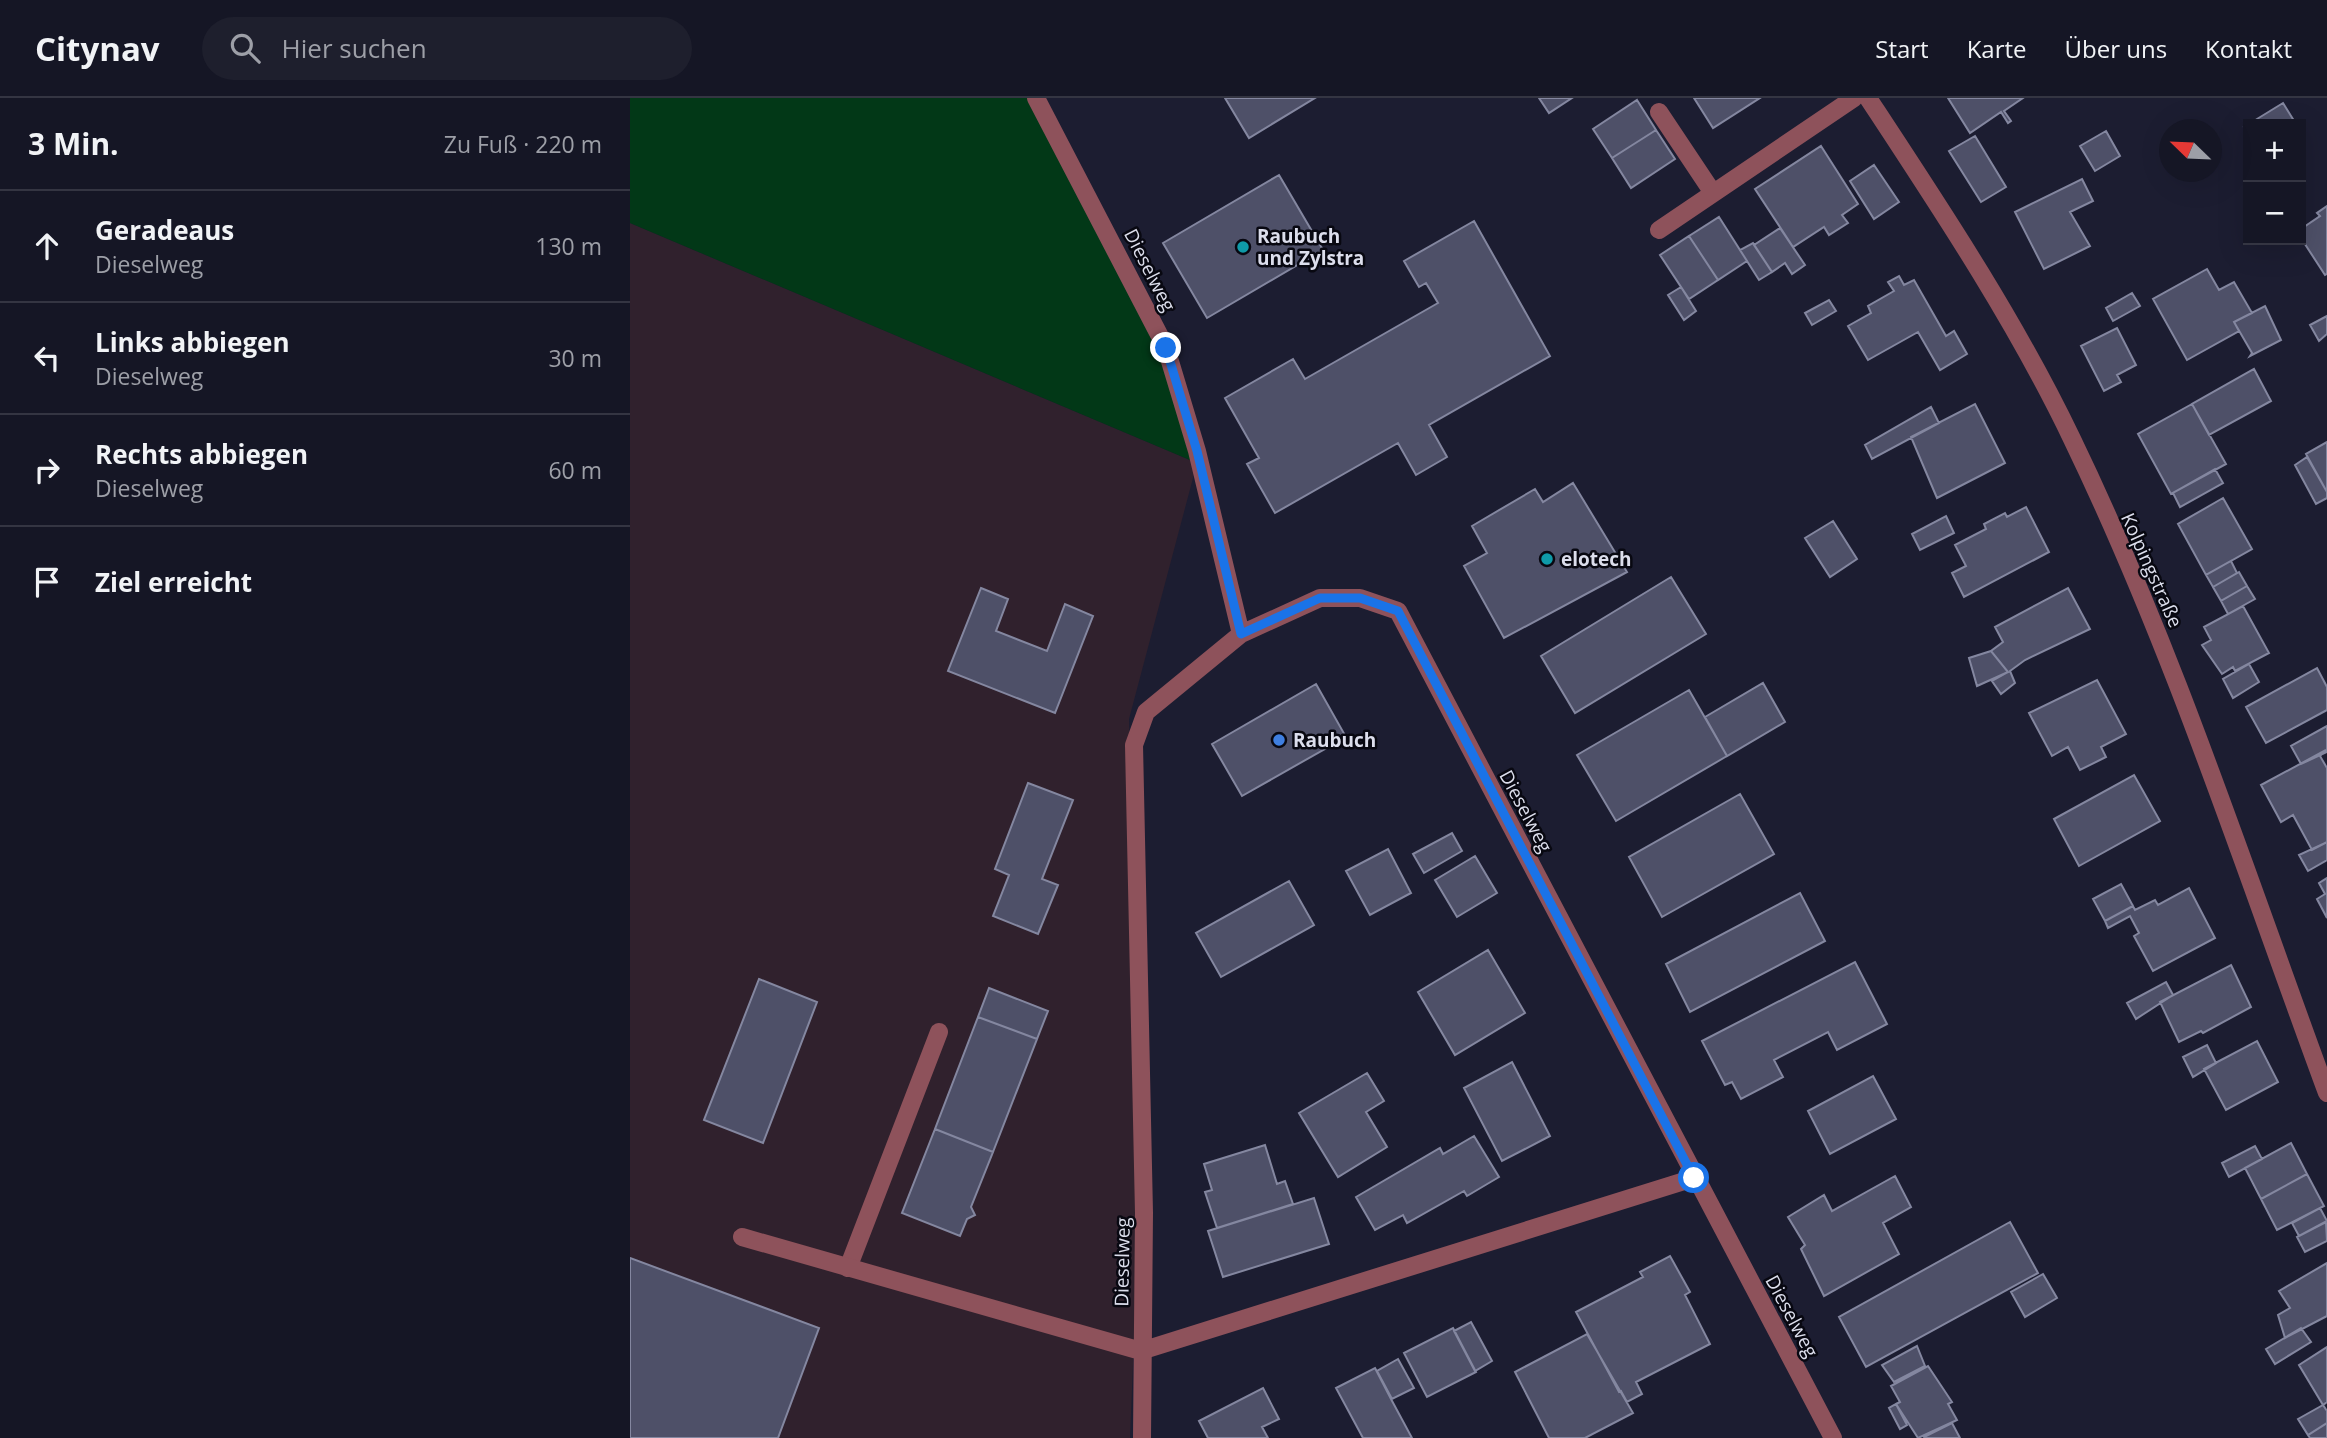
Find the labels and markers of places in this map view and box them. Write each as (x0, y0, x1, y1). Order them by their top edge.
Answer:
place label: Raubuch und Zylstra (1257, 223, 1364, 271)
marker: Raubuch und Zylstra (1235, 239, 1251, 255)
place label: elotech (1561, 546, 1632, 572)
marker: elotech (1539, 551, 1555, 567)
place label: Raubuch (1293, 727, 1376, 753)
marker: Raubuch (1271, 732, 1287, 748)

